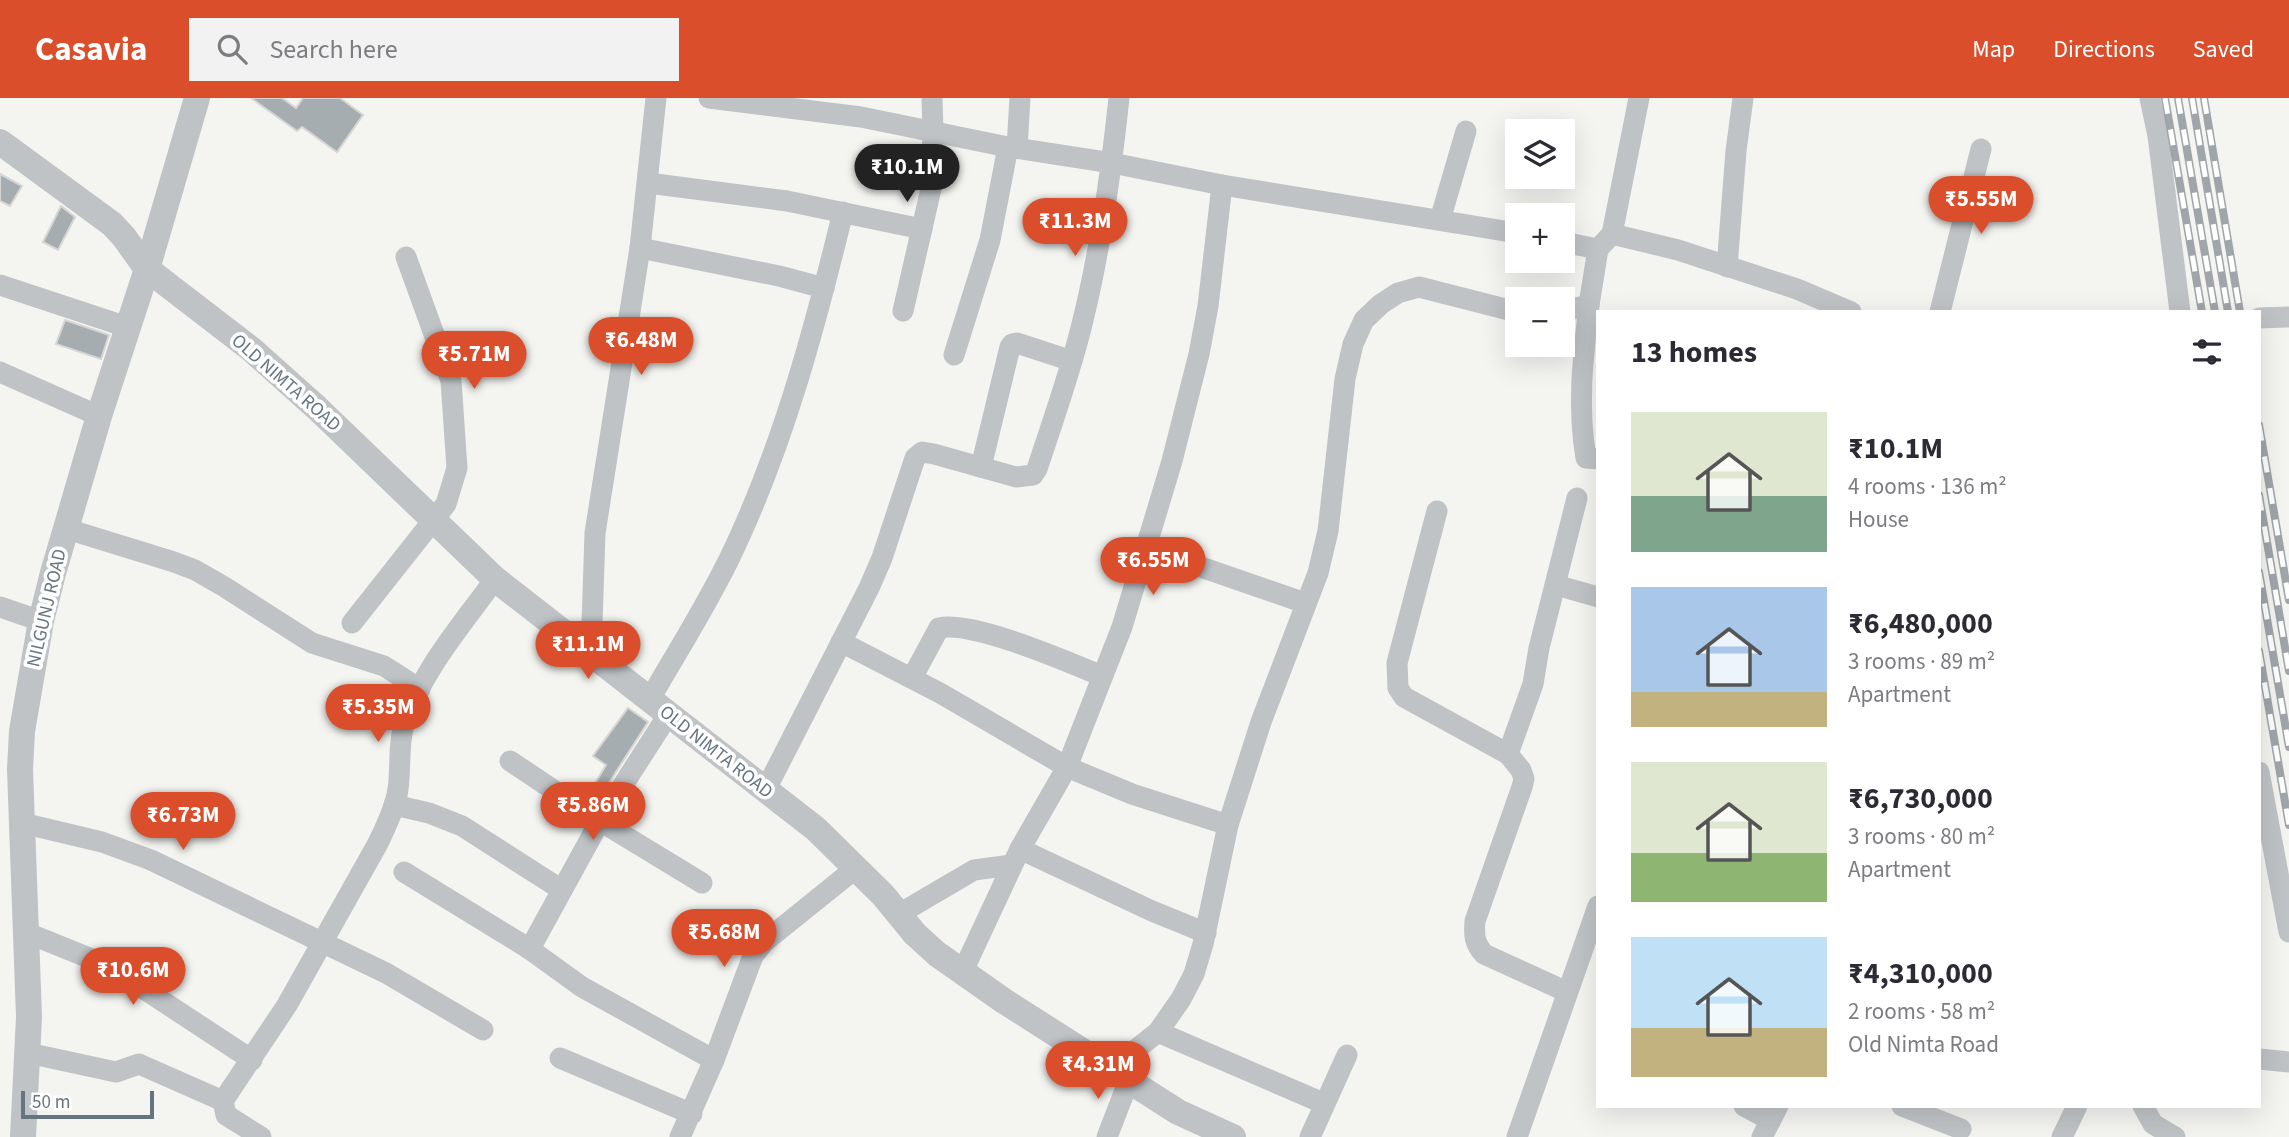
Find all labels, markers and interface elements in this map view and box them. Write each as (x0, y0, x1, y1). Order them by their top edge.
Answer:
search box (189, 18, 679, 81)
text: Casavia (35, 26, 147, 73)
icon: search (213, 30, 251, 68)
text: Search here (269, 31, 398, 68)
text: Map (1972, 32, 2015, 67)
text: Directions (2053, 32, 2155, 67)
text: Saved (2193, 32, 2254, 67)
map controls (1505, 119, 1575, 357)
button: layers (1505, 119, 1575, 189)
pin: ₹10.1M (850, 144, 964, 204)
text: ₹10.1M (870, 150, 944, 183)
pin: ₹5.55M (1924, 176, 2038, 236)
text: ₹5.55M (1944, 182, 2018, 215)
pin: ₹11.3M (1018, 198, 1132, 258)
button: + (1505, 203, 1575, 273)
text: ₹11.3M (1038, 204, 1112, 237)
button: − (1505, 287, 1575, 357)
pin: ₹6.48M (584, 317, 698, 377)
text: ₹6.48M (604, 323, 678, 356)
street label: OLD NIMTA ROAD (225, 328, 347, 438)
pin: ₹5.71M (417, 331, 531, 391)
text: 13 homes (1631, 331, 1757, 374)
icon: filters (2188, 333, 2226, 371)
text: ₹5.71M (437, 337, 511, 370)
text: ₹10.1M (1848, 427, 1943, 470)
icon: home (1687, 440, 1771, 524)
text: 4 rooms · 136 m² (1848, 470, 2007, 503)
text: House (1848, 503, 1909, 536)
pin: ₹6.55M (1096, 538, 1210, 597)
text: ₹6.55M (1116, 543, 1190, 576)
street label: NILGUNJ ROAD (20, 546, 74, 670)
text: ₹6,480,000 (1848, 602, 1993, 645)
icon: home (1687, 615, 1771, 699)
pin: ₹11.1M (531, 622, 645, 681)
text: ₹11.1M (551, 627, 625, 660)
text: 3 rooms · 89 m² (1848, 645, 1995, 678)
text: Apartment (1848, 678, 1951, 711)
pin: ₹5.35M (321, 684, 435, 744)
text: ₹5.35M (341, 690, 415, 723)
street label: OLD NIMTA ROAD (654, 699, 778, 805)
text: ₹6,730,000 (1848, 777, 1993, 820)
pin: ₹5.86M (536, 782, 650, 842)
text: ₹5.86M (556, 788, 630, 821)
icon: home (1687, 790, 1771, 874)
pin: ₹6.73M (126, 792, 240, 852)
text: ₹6.73M (146, 798, 220, 831)
text: 3 rooms · 80 m² (1848, 820, 1995, 853)
text: Apartment (1848, 853, 1951, 886)
pin: ₹5.68M (667, 910, 781, 969)
text: ₹5.68M (687, 915, 761, 948)
pin: ₹10.6M (76, 948, 190, 1007)
text: ₹4,310,000 (1848, 952, 1993, 995)
text: ₹10.6M (96, 953, 170, 986)
icon: home (1687, 965, 1771, 1049)
text: 2 rooms · 58 m² (1848, 995, 1995, 1028)
text: Old Nimta Road (1848, 1028, 1999, 1061)
pin: ₹4.31M (1041, 1042, 1155, 1101)
text: ₹4.31M (1061, 1047, 1135, 1080)
scale bar (21, 1088, 154, 1120)
text: 50 m (32, 1089, 70, 1116)

